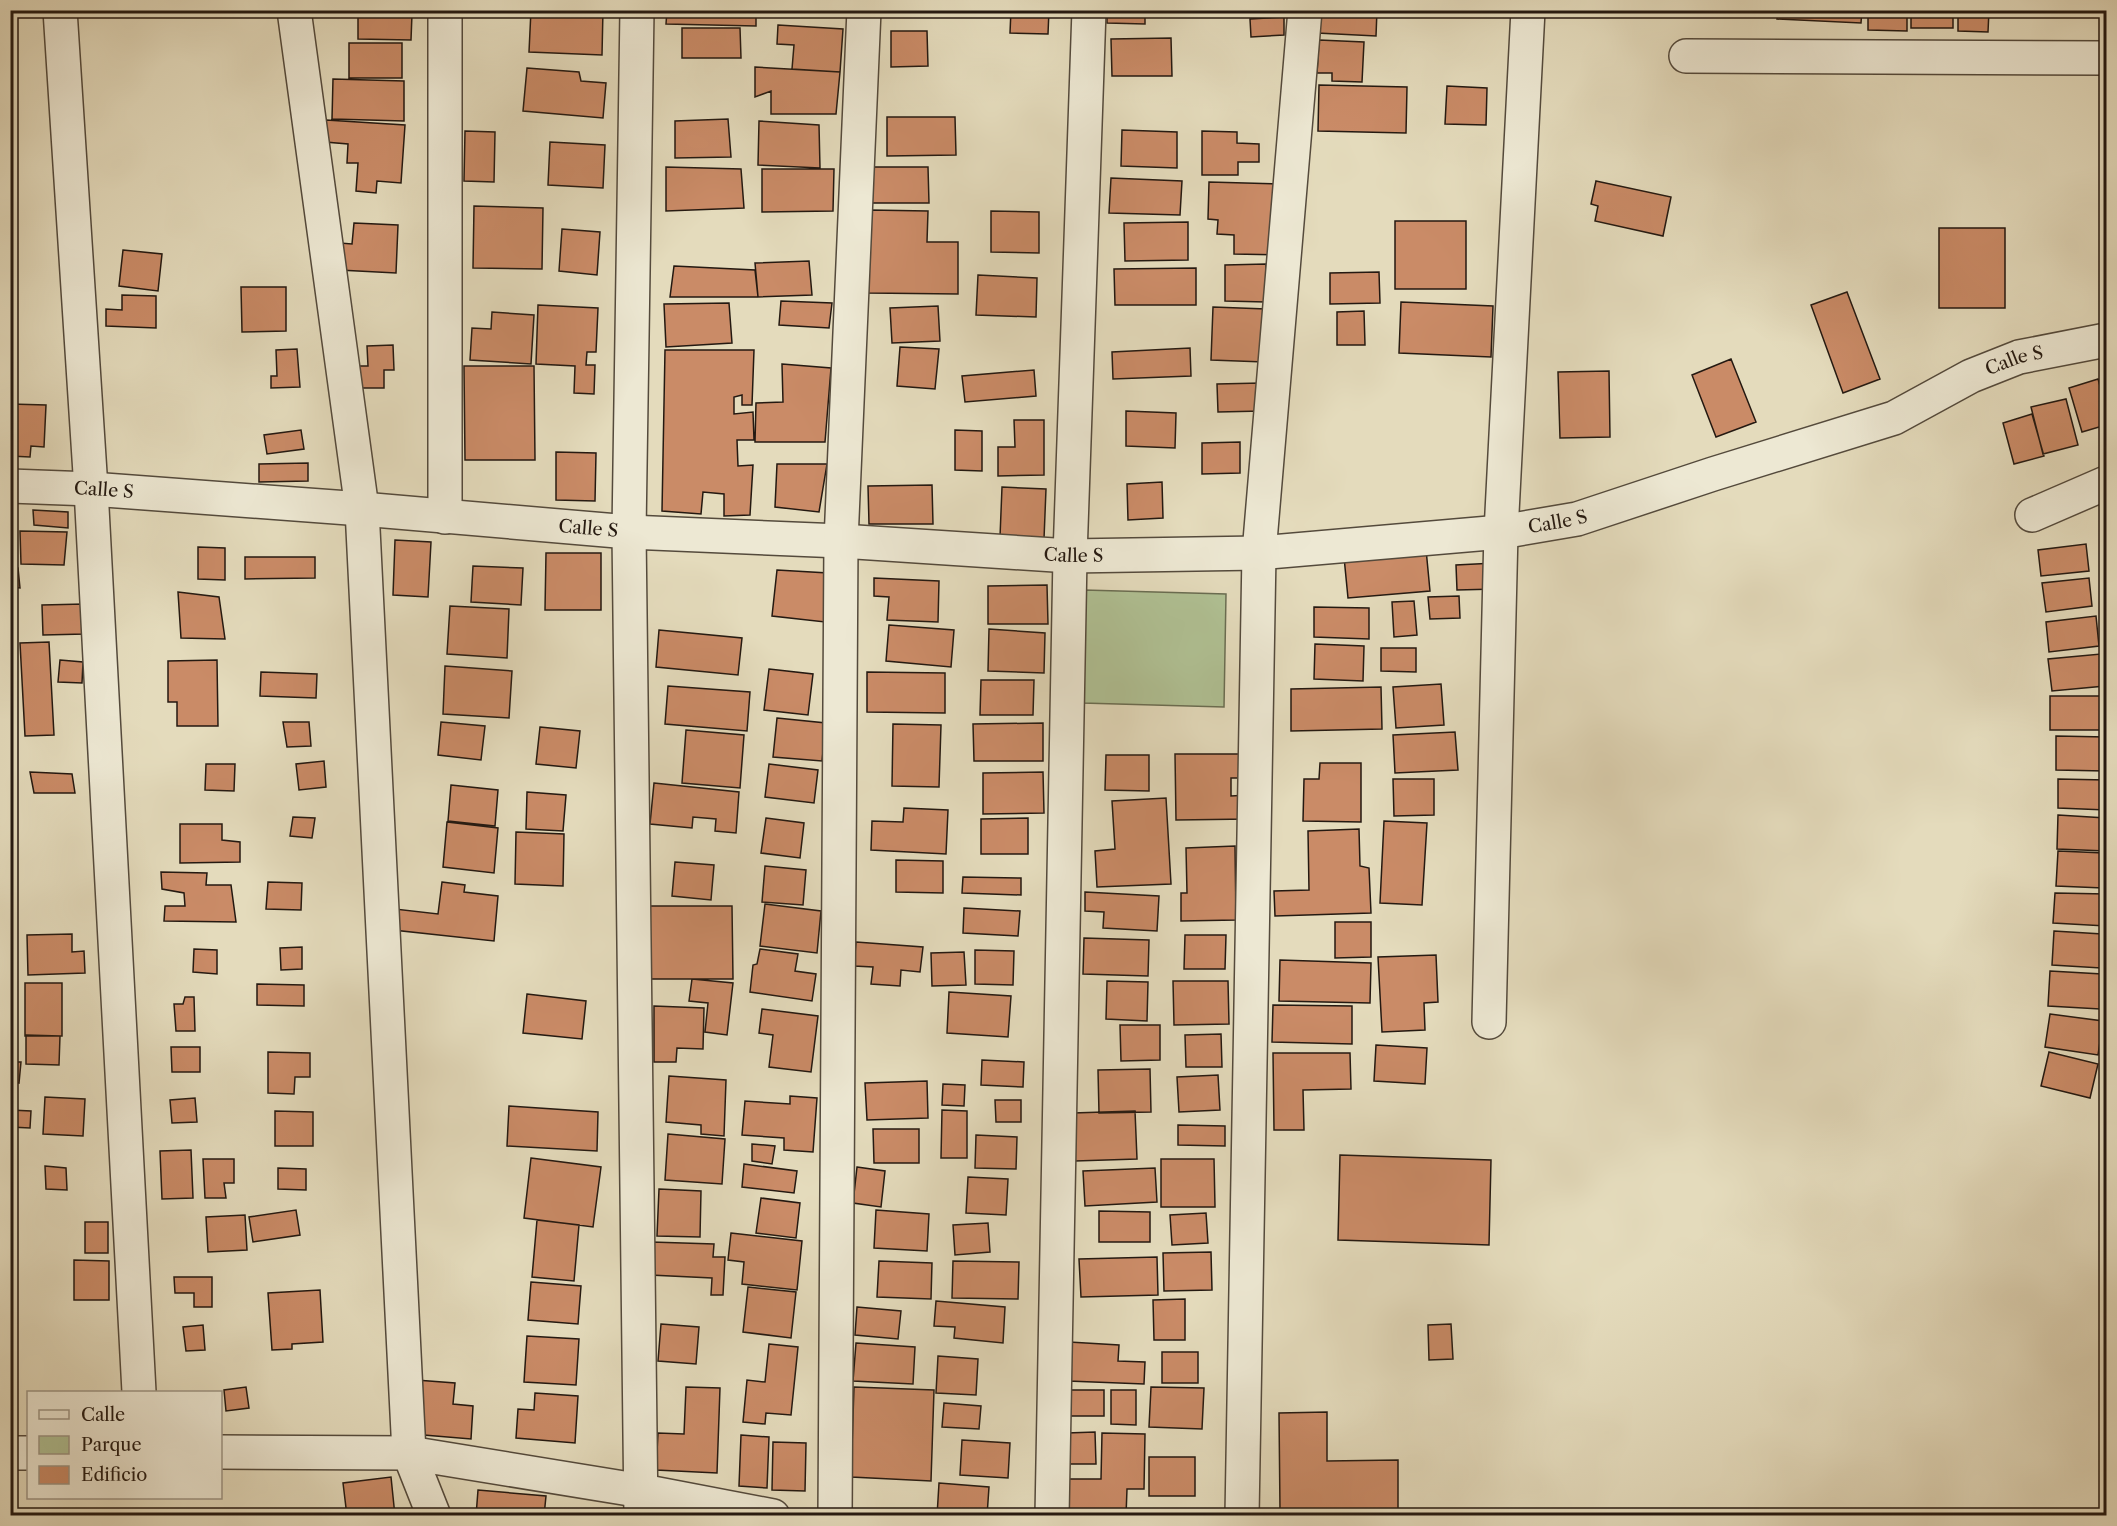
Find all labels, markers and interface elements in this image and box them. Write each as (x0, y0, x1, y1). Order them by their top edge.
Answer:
street label: Calle S (1982, 342, 2045, 380)
street label: Calle S (74, 477, 135, 503)
street label: Calle S (1526, 505, 1590, 538)
street label: Calle S (558, 515, 619, 542)
street label: Calle S (1043, 543, 1104, 567)
legend (27, 1391, 222, 1499)
text: Calle (81, 1404, 125, 1426)
text: Parque (81, 1434, 142, 1456)
text: Edificio (81, 1464, 147, 1486)

